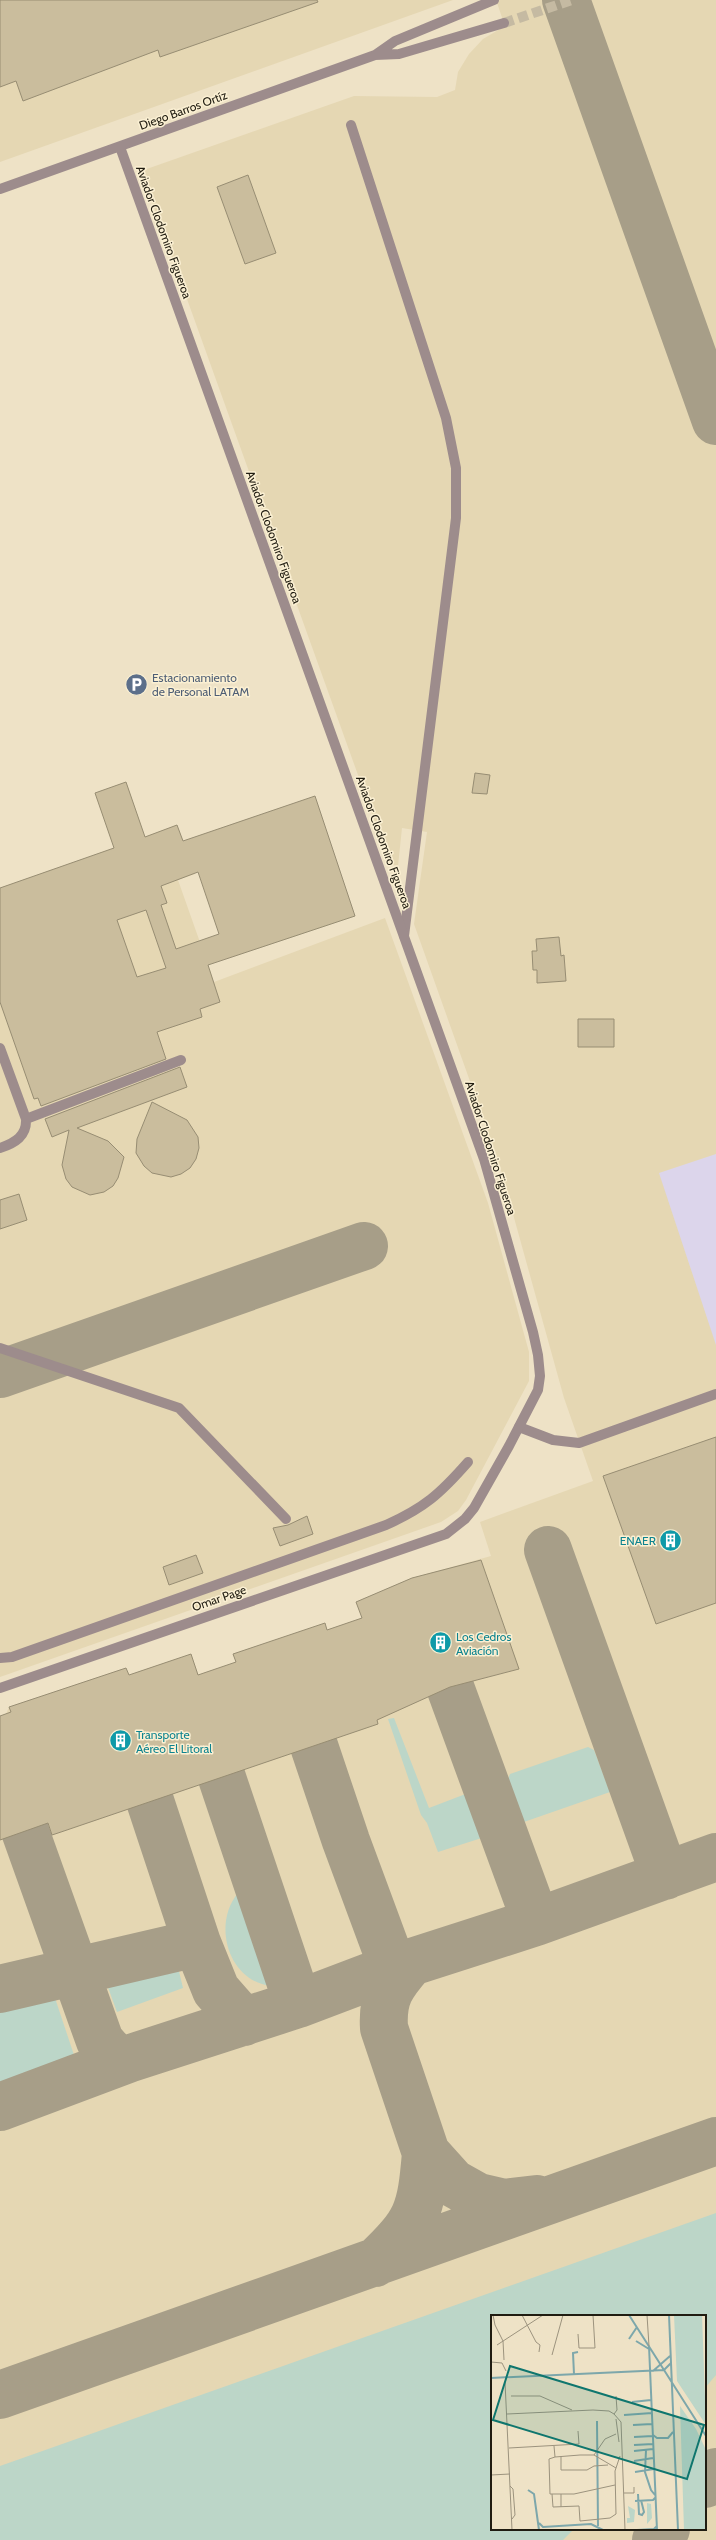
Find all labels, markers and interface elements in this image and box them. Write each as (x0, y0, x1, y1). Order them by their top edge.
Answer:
street label: Diego Barros Ortíz (137, 87, 229, 133)
street label: Aviador Clodomiro Figueroa (133, 164, 195, 301)
street label: Aviador Clodomiro Figueroa (243, 469, 305, 606)
place label: Estacionamiento de Personal LATAM (152, 670, 250, 699)
parking icon: Estacionamiento de Personal LATAM (124, 671, 150, 697)
street label: Aviador Clodomiro Figueroa (353, 774, 415, 911)
street label: Aviador Clodomiro Figueroa (462, 1079, 520, 1217)
building icon: ENAER (658, 1527, 684, 1553)
place label: ENAER (620, 1533, 657, 1548)
street label: Omar Page (190, 1582, 248, 1614)
place label: Los Cedros Aviación (456, 1629, 511, 1658)
building icon: Los Cedros Aviación (427, 1630, 453, 1656)
place label: Transporte Aéreo El Litoral (136, 1727, 212, 1756)
building icon: Transporte Aéreo El Litoral (108, 1728, 134, 1754)
inset map (491, 2315, 706, 2530)

